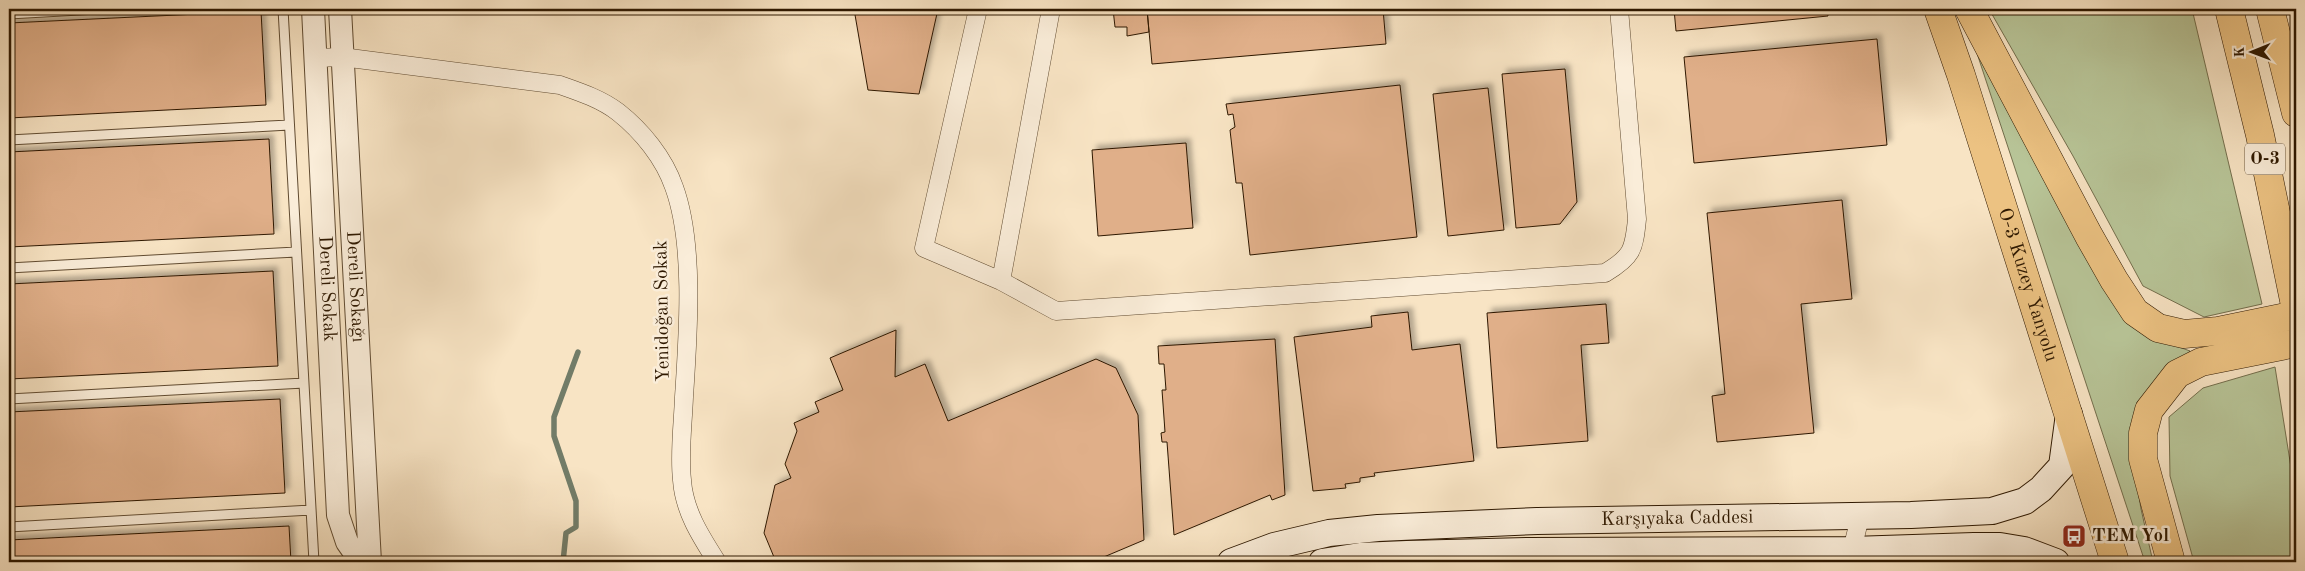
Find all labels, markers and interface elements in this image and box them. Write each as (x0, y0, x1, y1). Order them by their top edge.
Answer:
north arrow (2228, 28, 2278, 78)
text: K (2233, 46, 2247, 58)
road number: O-3 (2245, 144, 2285, 174)
street label: O-3 Kuzey Yanyolu (1994, 206, 2061, 364)
street label: Dereli Sokağı (343, 230, 368, 343)
street label: Dereli Sokak (315, 235, 339, 342)
street label: Yenidoğan Sokak (652, 240, 674, 382)
street label: Karşıyaka Caddesi (1601, 508, 1754, 529)
bus stop icon: TEM Yol (2061, 523, 2087, 549)
place label: TEM Yol (2092, 527, 2169, 546)

